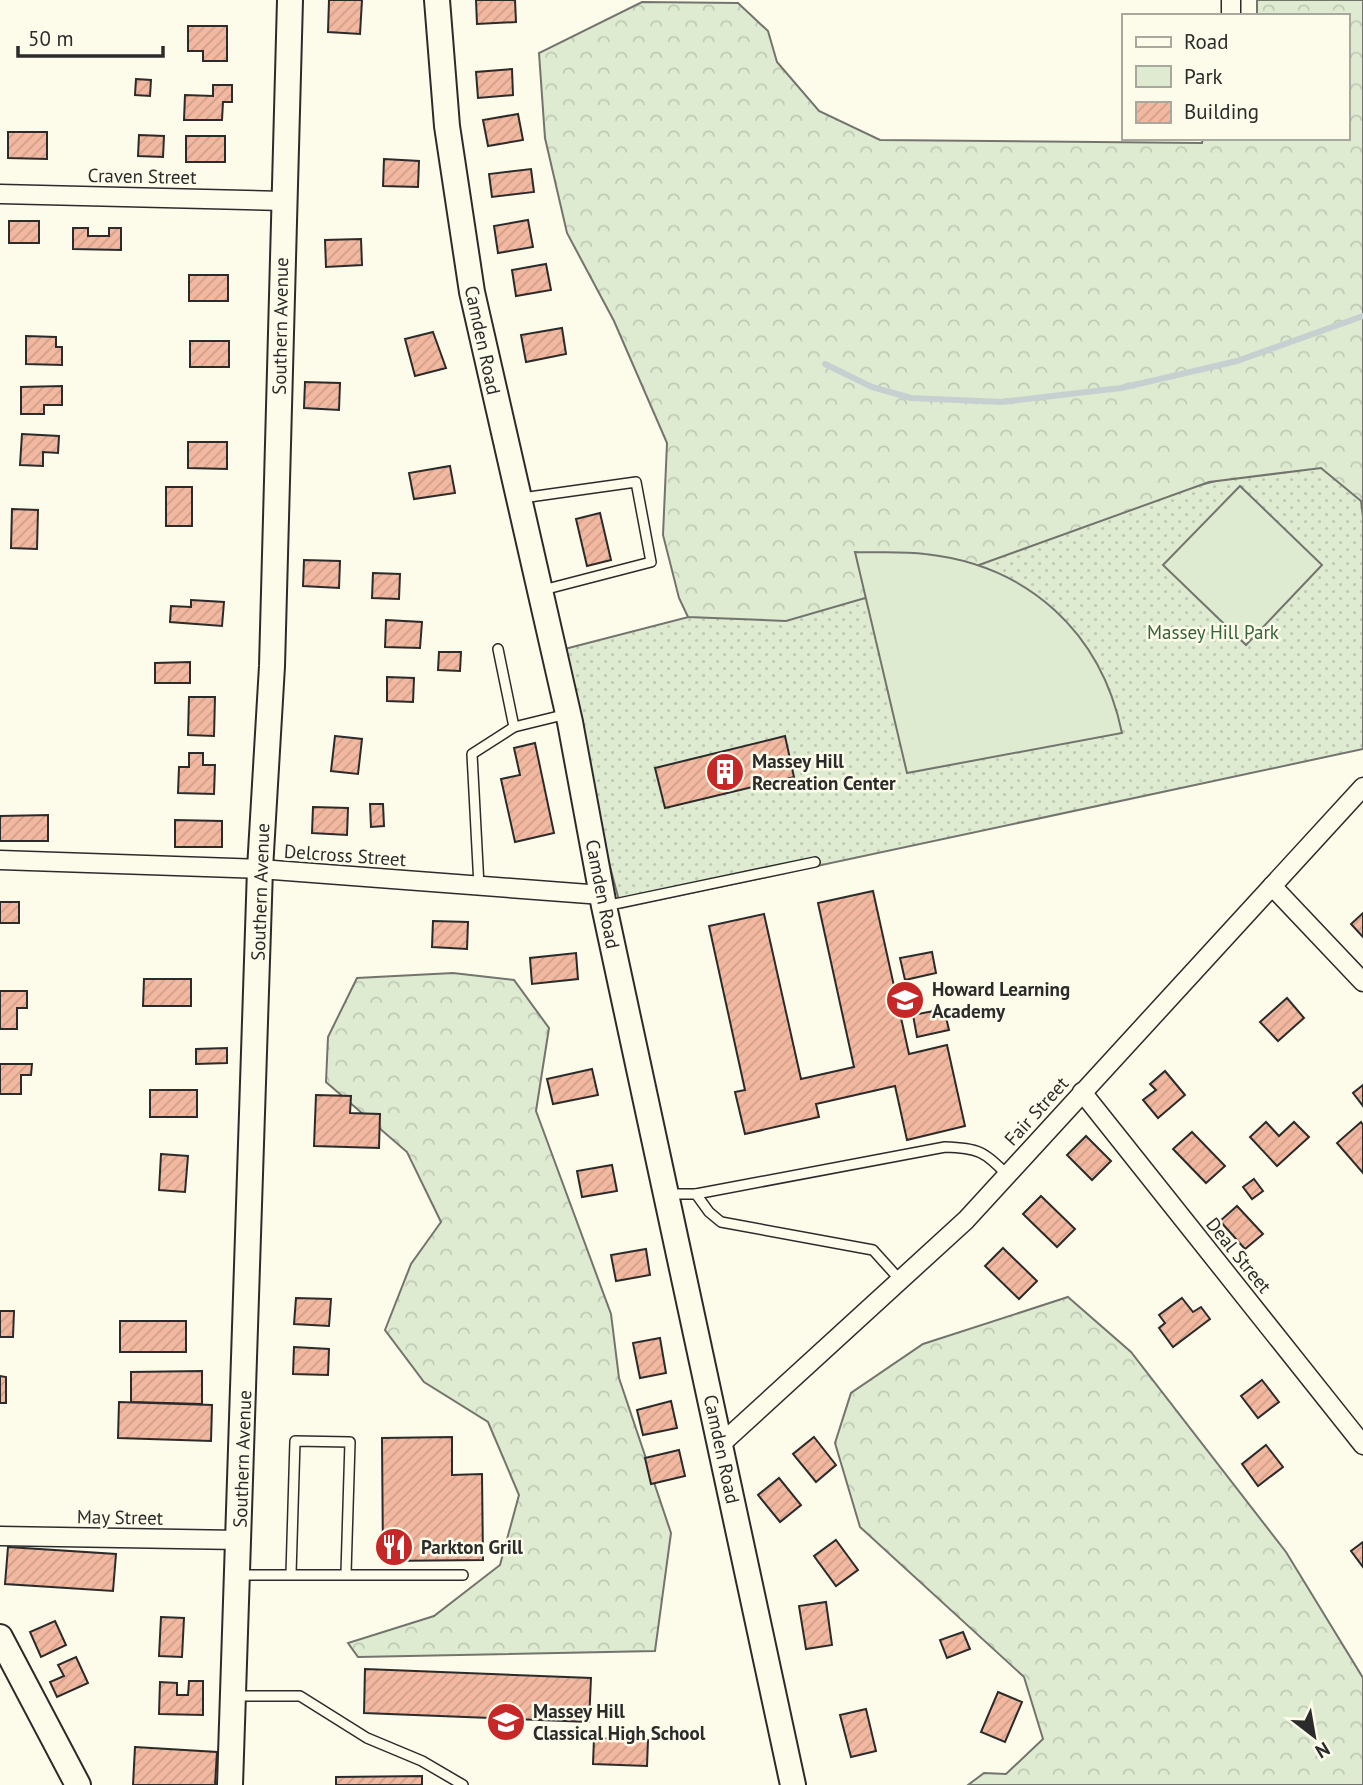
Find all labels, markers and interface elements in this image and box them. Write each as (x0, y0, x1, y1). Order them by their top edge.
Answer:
scale bar (18, 14, 163, 58)
legend (1122, 14, 1349, 140)
text: 50 m (28, 25, 74, 52)
text: Road (1184, 28, 1228, 55)
text: Park (1184, 63, 1223, 90)
text: Building (1184, 98, 1259, 125)
street label: Craven Street (87, 163, 197, 189)
street label: Southern Avenue (267, 257, 293, 395)
street label: Camden Road (460, 283, 506, 397)
park label: Massey Hill Park (1147, 620, 1279, 644)
place label: Massey Hill Recreation Center (752, 749, 896, 795)
building icon: Massey Hill Recreation Center (704, 751, 746, 793)
street label: Southern Avenue (246, 823, 274, 961)
street label: Camden Road (581, 837, 625, 951)
street label: Delcross Street (283, 839, 407, 871)
place label: Howard Learning Academy (932, 977, 1070, 1023)
school or university icon: Howard Learning Academy (884, 979, 926, 1021)
street label: Fair Street (999, 1071, 1074, 1150)
street label: Deal Street (1201, 1212, 1277, 1298)
street label: Southern Avenue (228, 1390, 256, 1528)
street label: Camden Road (699, 1392, 745, 1506)
street label: May Street (77, 1504, 164, 1530)
restaurant icon: Parkton Grill (373, 1526, 415, 1568)
place label: Parkton Grill (421, 1535, 523, 1559)
place label: Massey Hill Classical High School (533, 1699, 706, 1745)
school or university icon: Massey Hill Classical High School (485, 1701, 527, 1743)
north arrow (1279, 1701, 1349, 1771)
text: N (1311, 1737, 1334, 1764)

